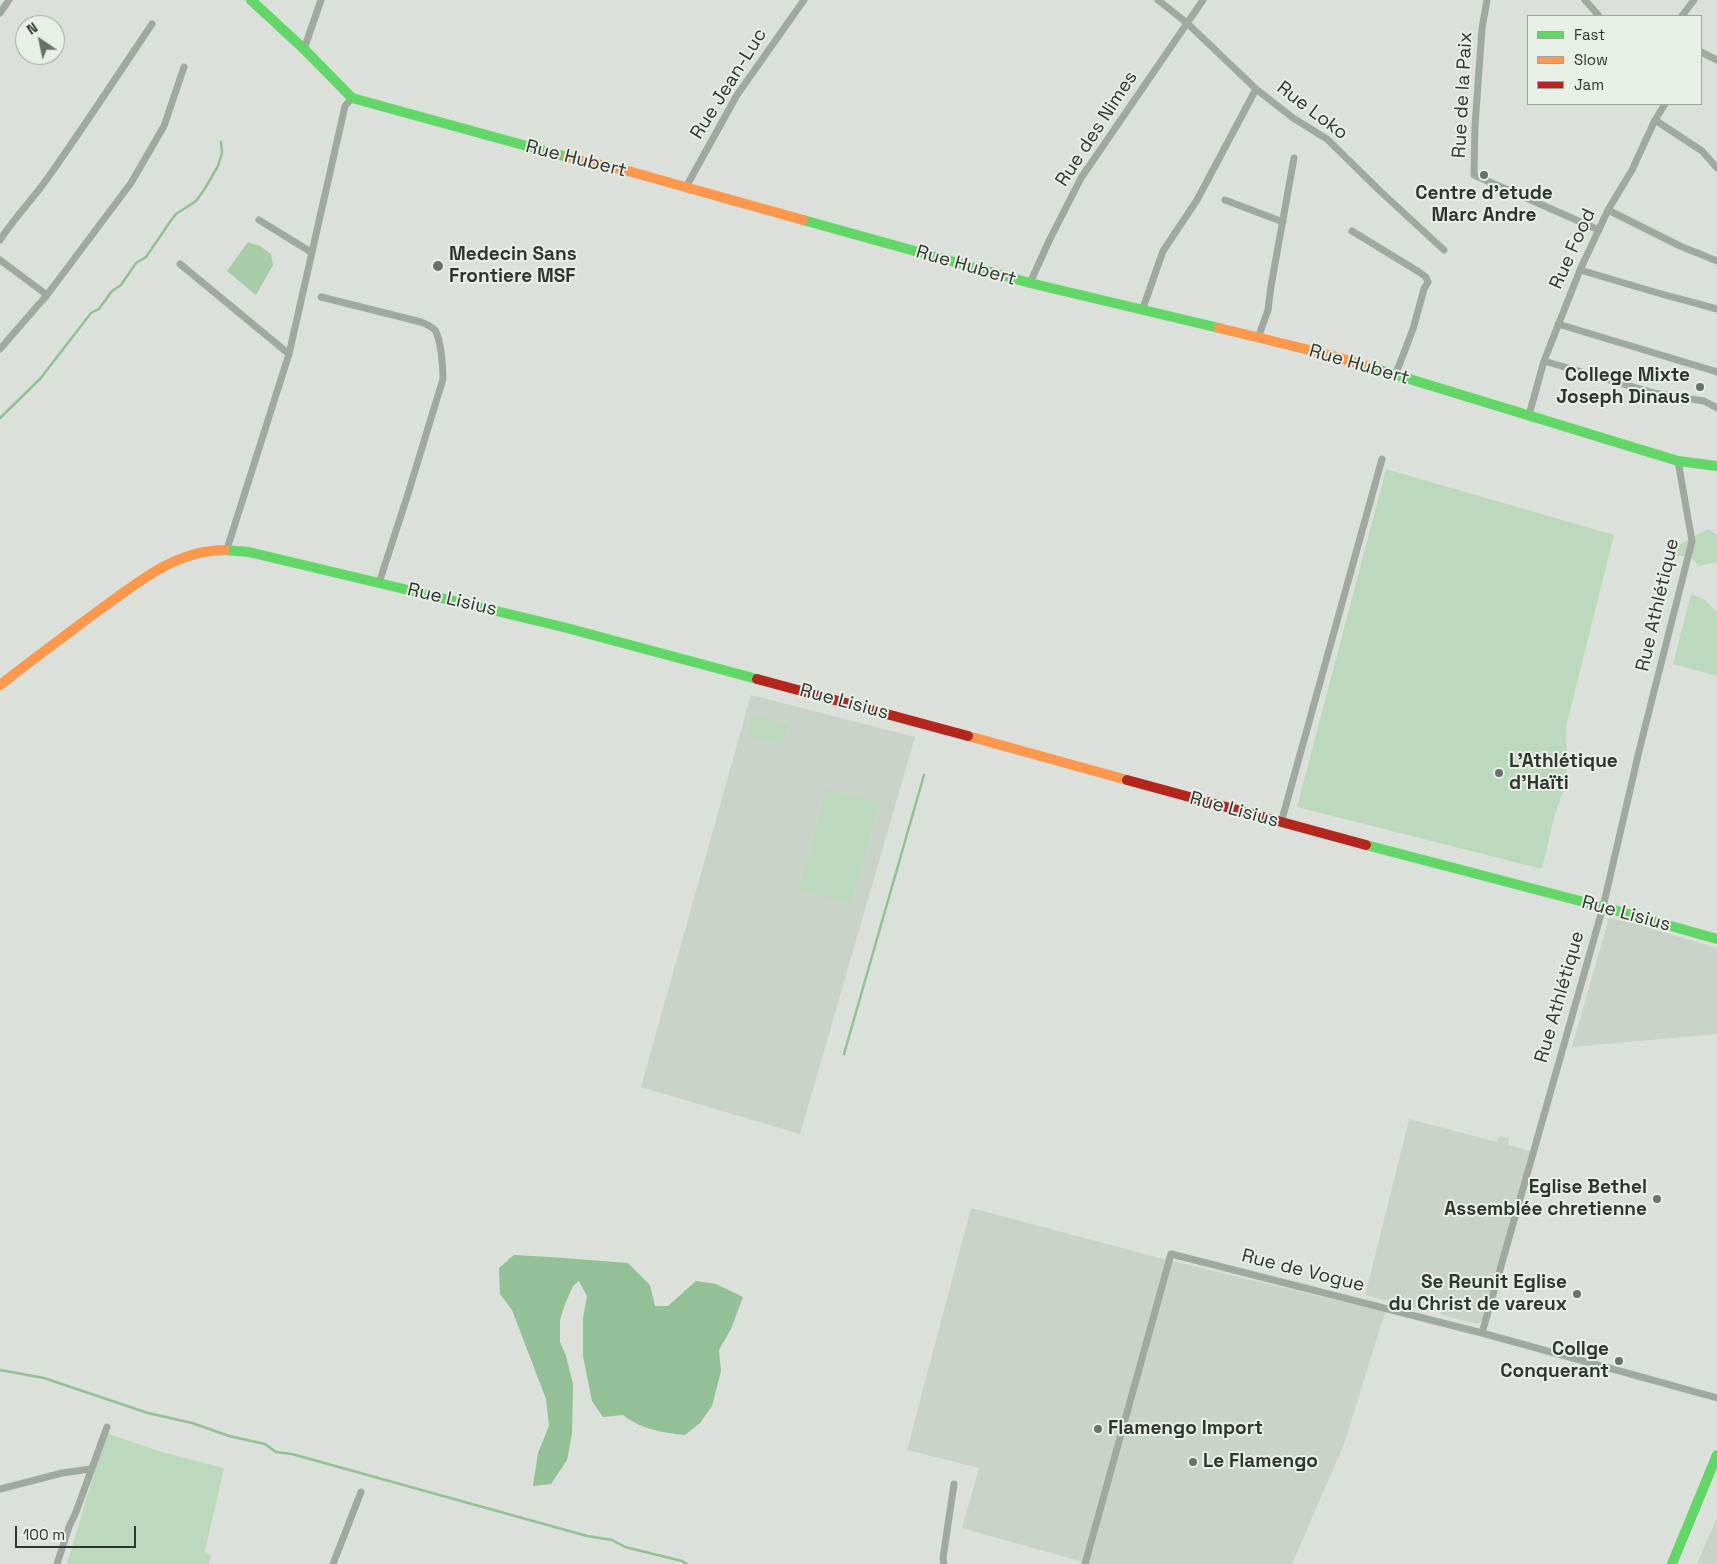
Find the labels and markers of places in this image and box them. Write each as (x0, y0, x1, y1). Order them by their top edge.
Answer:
marker: Centre d'etude Marc Andre (1478, 169, 1490, 181)
place label: Centre d'etude Marc Andre (1415, 183, 1553, 227)
place label: Medecin Sans Frontiere MSF (449, 244, 577, 288)
marker: Medecin Sans Frontiere MSF (431, 259, 445, 273)
place label: College Mixte Joseph Dinaus (1556, 365, 1690, 409)
marker: College Mixte Joseph Dinaus (1694, 381, 1706, 393)
place label: L'Athlétique d'Haïti (1509, 751, 1618, 795)
marker: L'Athlétique d'Haïti (1493, 767, 1505, 779)
place label: Eglise Bethel Assemblée chretienne (1444, 1177, 1647, 1221)
marker: Eglise Bethel Assemblée chretienne (1651, 1193, 1663, 1205)
place label: Se Reunit Eglise du Christ de vareux (1388, 1272, 1567, 1316)
marker: Se Reunit Eglise du Christ de vareux (1571, 1288, 1583, 1300)
place label: Collge Conquerant (1500, 1339, 1609, 1383)
marker: Collge Conquerant (1613, 1355, 1625, 1367)
place label: Flamengo Import (1108, 1418, 1263, 1440)
marker: Flamengo Import (1092, 1423, 1104, 1435)
place label: Le Flamengo (1203, 1451, 1318, 1473)
marker: Le Flamengo (1187, 1456, 1199, 1468)

